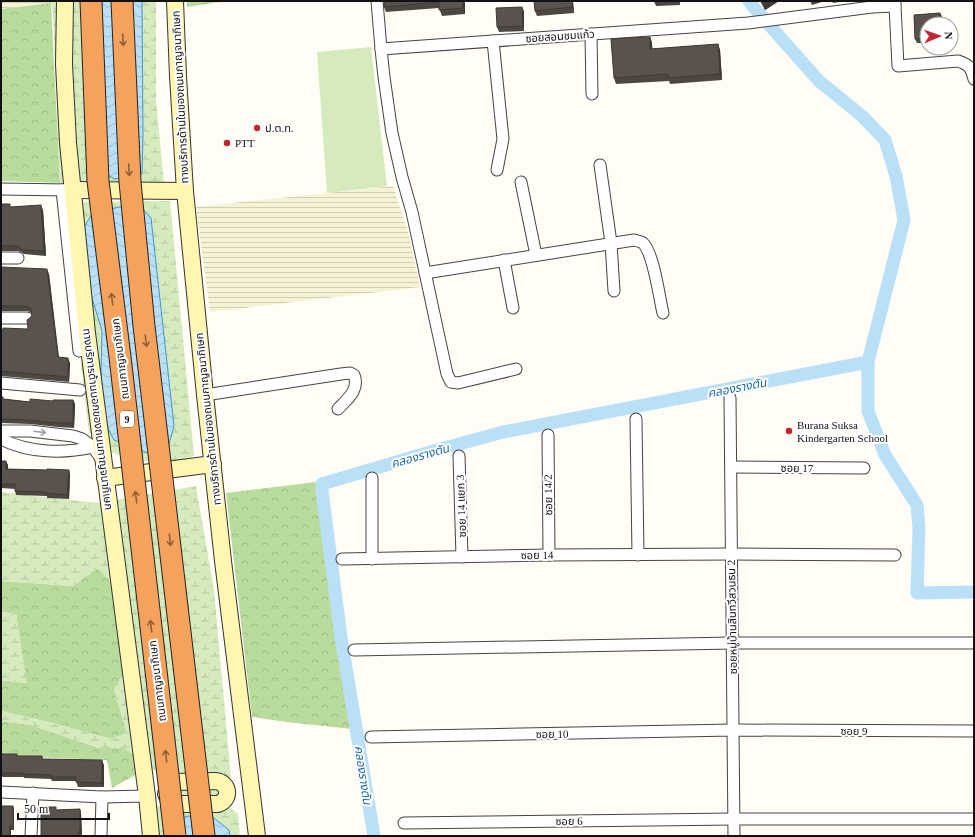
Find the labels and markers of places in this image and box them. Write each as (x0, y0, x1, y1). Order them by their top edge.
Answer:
place label: ป.ต.ท. (265, 122, 294, 134)
marker: ป.ต.ท. (252, 123, 262, 133)
place label: PTT (235, 137, 255, 149)
marker: PTT (222, 138, 232, 148)
place label: Burana Suksa Kindergarten School (797, 419, 888, 444)
marker: Burana Suksa Kindergarten School (784, 426, 794, 436)

